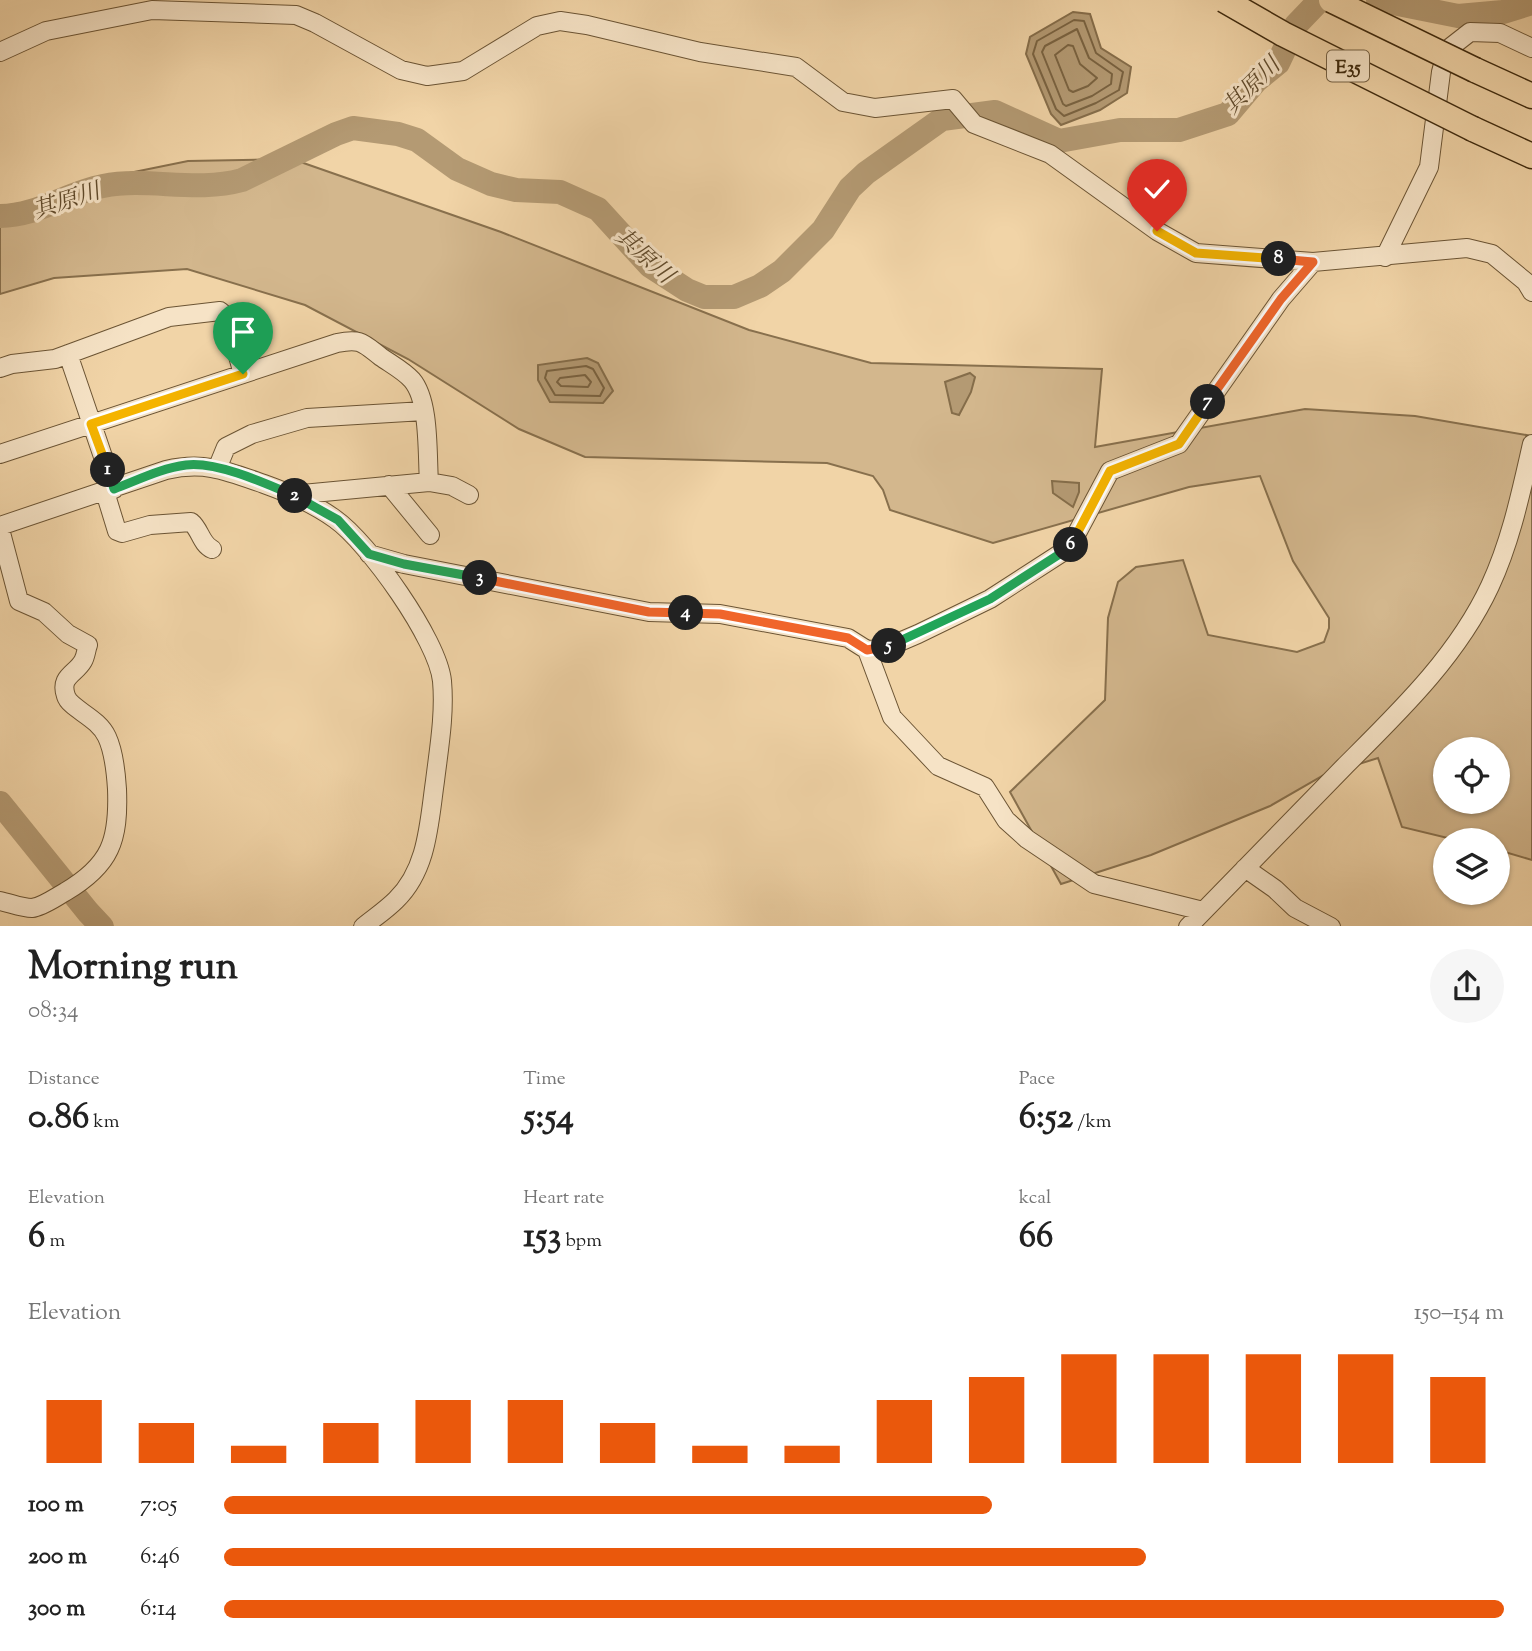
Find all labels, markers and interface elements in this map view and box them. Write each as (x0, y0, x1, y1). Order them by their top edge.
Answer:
water label: 其原川 (1217, 49, 1291, 123)
road number: E35 (1327, 50, 1369, 82)
pin (1127, 159, 1187, 231)
icon: check (1138, 170, 1176, 208)
water label: 其原川 (29, 175, 108, 229)
water label: 其原川 (607, 222, 682, 294)
pin: 8 (1262, 242, 1296, 276)
text: 8 (1274, 245, 1283, 272)
pin (213, 302, 273, 374)
icon: arrive (224, 313, 262, 351)
pin: 7 (1190, 384, 1226, 420)
text: 7 (1203, 388, 1212, 415)
pin: 1 (90, 452, 126, 488)
text: 1 (104, 456, 111, 483)
pin: 2 (278, 478, 312, 514)
text: 2 (290, 482, 299, 509)
pin: 6 (1054, 528, 1088, 562)
text: 6 (1066, 531, 1075, 558)
pin: 3 (462, 560, 498, 596)
text: 3 (476, 564, 483, 591)
pin: 4 (668, 596, 704, 630)
text: 4 (681, 599, 690, 626)
pin: 5 (872, 628, 906, 664)
text: 5 (885, 632, 892, 659)
map controls (1433, 737, 1510, 905)
button: locate (1433, 737, 1510, 814)
button: layers (1433, 828, 1510, 905)
text: Morning run (28, 942, 238, 996)
button: share (1430, 949, 1504, 1023)
text: 08:34 (28, 995, 79, 1028)
text: Distance (28, 1066, 100, 1093)
text: Time (523, 1066, 566, 1093)
text: Pace (1019, 1066, 1055, 1093)
text: 0.86 (28, 1093, 89, 1144)
text: 5:54 (523, 1093, 574, 1144)
text: 6:52 (1019, 1093, 1073, 1144)
text: km (89, 1109, 119, 1136)
text: /km (1073, 1109, 1112, 1136)
text: Elevation (28, 1185, 105, 1212)
text: Heart rate (523, 1185, 604, 1212)
text: kcal (1019, 1185, 1051, 1212)
text: 6 (28, 1212, 45, 1263)
text: 153 (523, 1212, 561, 1263)
text: 66 (1019, 1212, 1053, 1263)
text: m (45, 1228, 65, 1255)
text: bpm (561, 1228, 602, 1255)
text: Elevation (28, 1297, 121, 1330)
text: 150–154 m (1414, 1297, 1504, 1330)
text: 100 m (28, 1489, 84, 1522)
text: 7:05 (140, 1489, 177, 1522)
text: 200 m (28, 1541, 87, 1574)
text: 6:46 (140, 1541, 180, 1574)
text: 300 m (28, 1593, 85, 1626)
text: 6:14 (140, 1593, 177, 1626)

